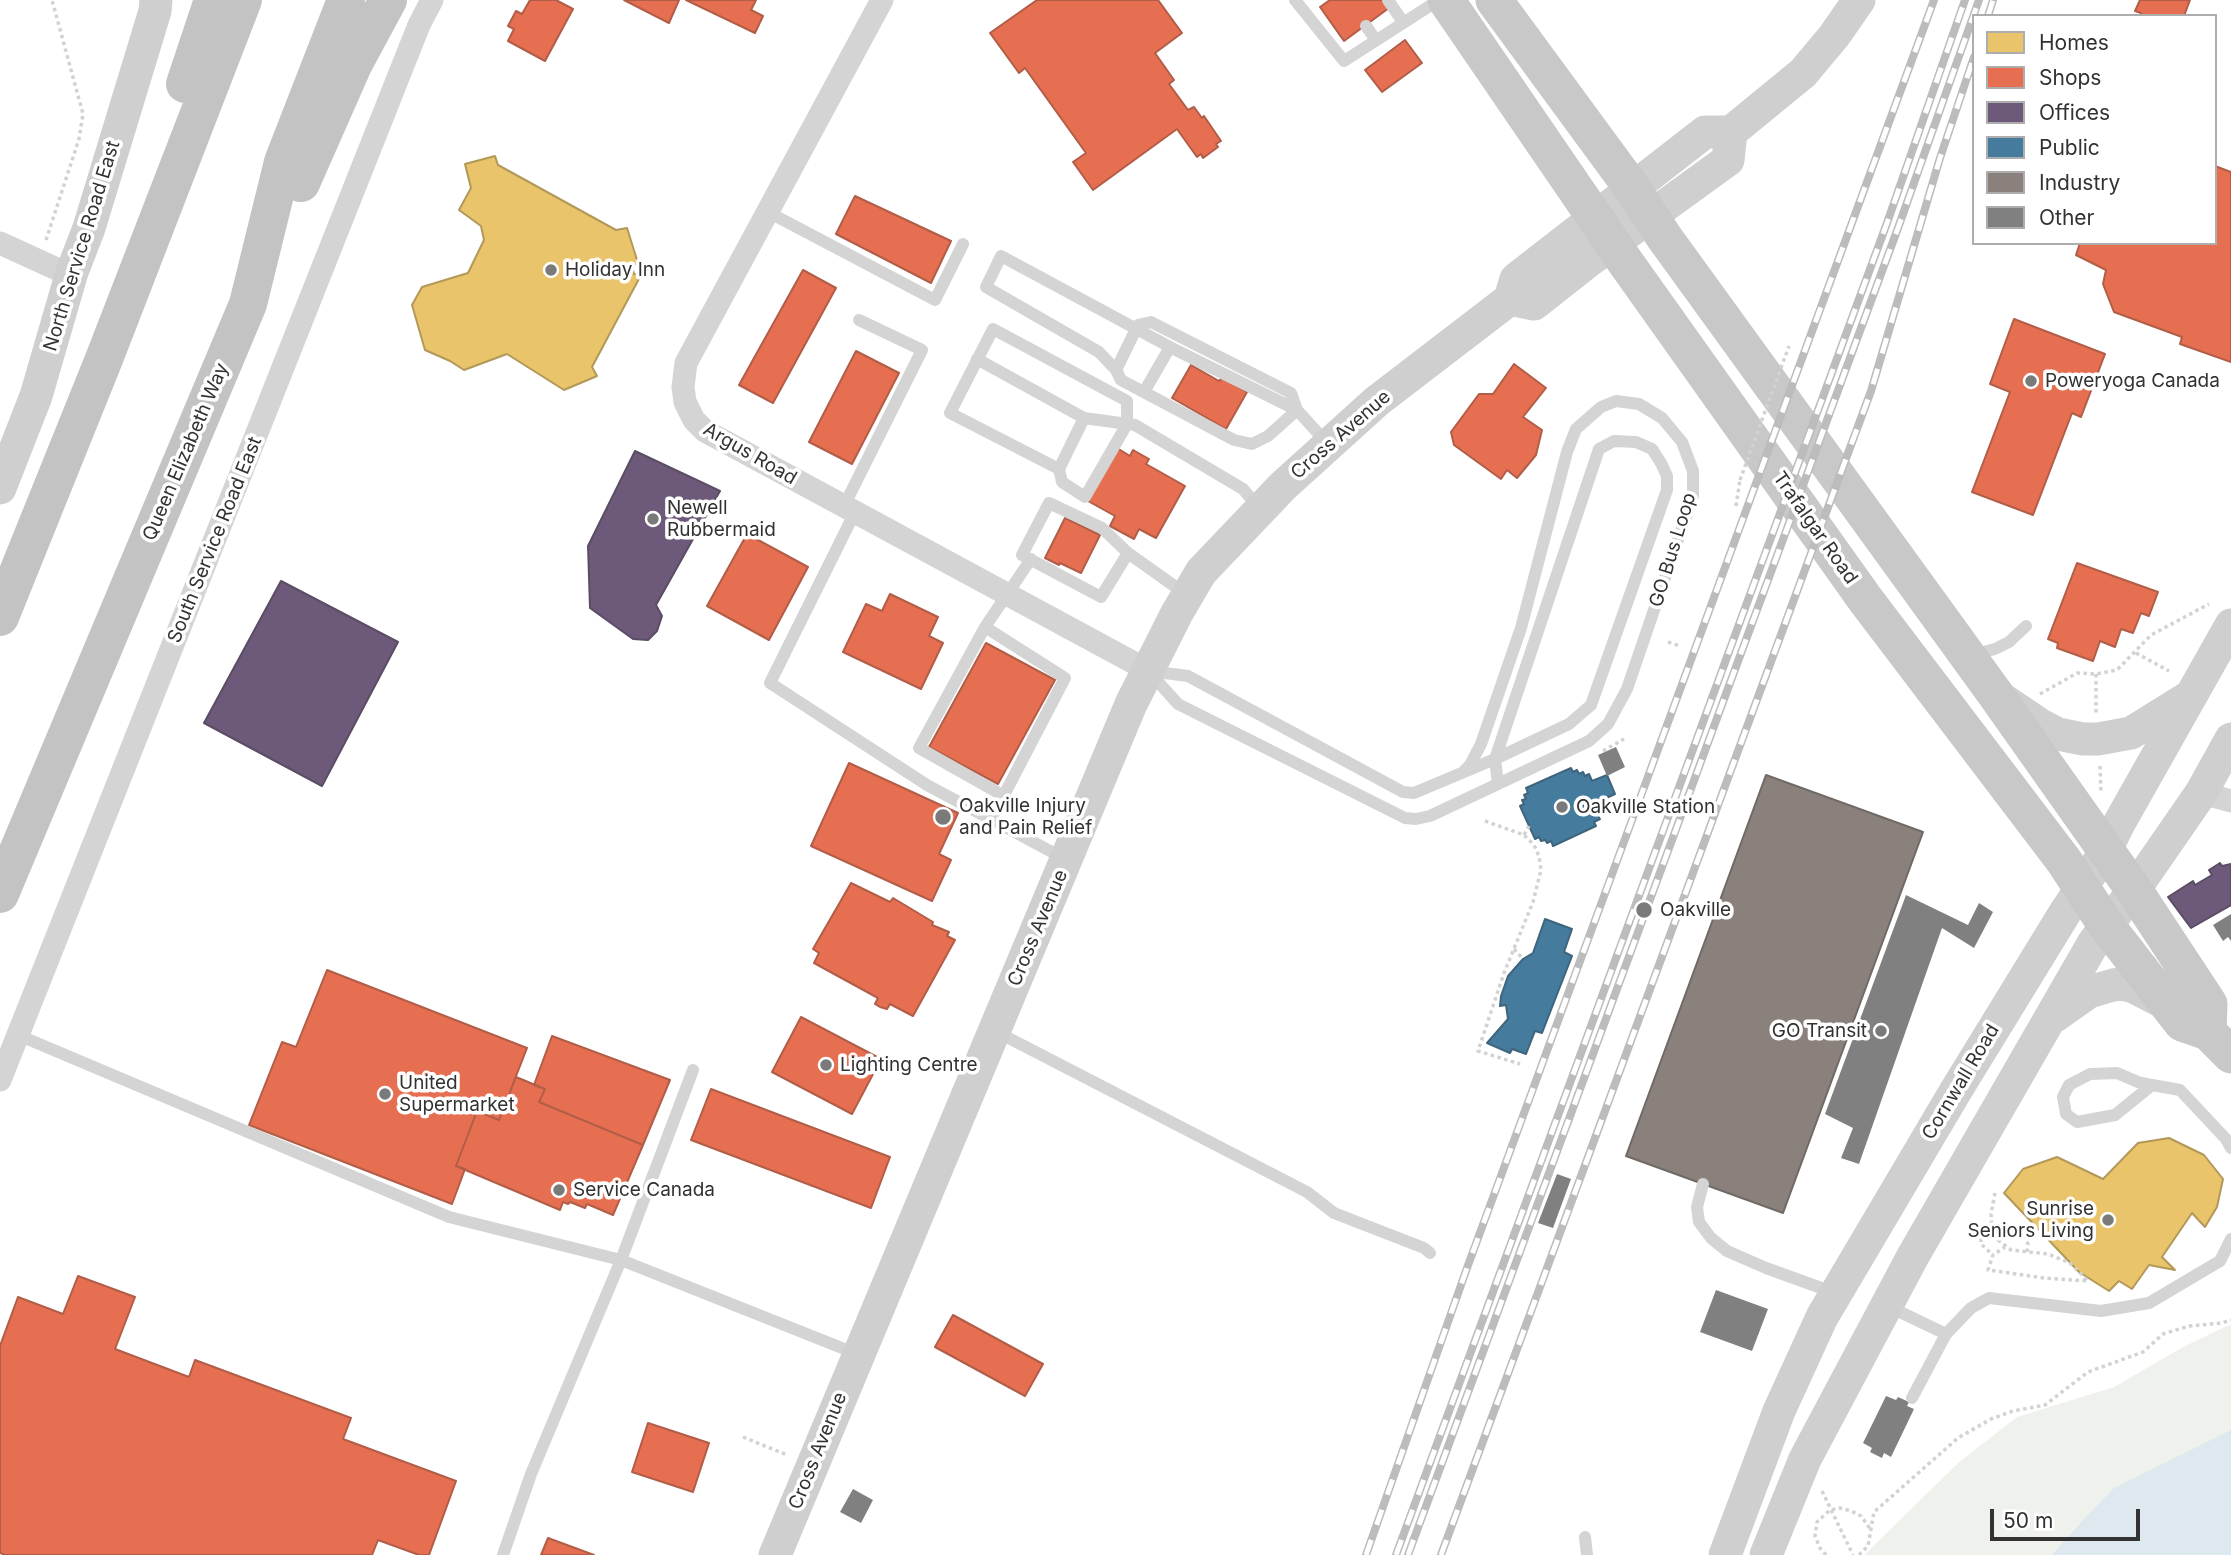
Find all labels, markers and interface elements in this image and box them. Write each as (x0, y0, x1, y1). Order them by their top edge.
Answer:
legend (1972, 14, 2217, 245)
text: Homes (2039, 30, 2109, 55)
text: Shops (2039, 65, 2101, 90)
text: Offices (2039, 100, 2110, 125)
text: Public (2039, 135, 2100, 160)
street label: North Service Road East (39, 138, 125, 354)
text: Industry (2039, 170, 2120, 195)
text: Other (2039, 205, 2095, 230)
place label: Holiday Inn (565, 259, 665, 281)
marker: Holiday Inn (543, 262, 559, 278)
street label: Queen Elizabeth Way (138, 360, 234, 544)
place label: Poweryoga Canada (2045, 370, 2220, 392)
marker: Poweryoga Canada (2023, 373, 2039, 389)
street label: Cross Avenue (1287, 386, 1395, 484)
street label: Argus Road (699, 418, 801, 490)
street label: South Service Road East (163, 434, 267, 646)
street label: Trafalgar Road (1768, 468, 1862, 588)
street label: GO Bus Loop (1645, 490, 1701, 610)
place label: Newell Rubbermaid (667, 497, 776, 541)
marker: Newell Rubbermaid (645, 511, 661, 527)
place label: Oakville Injury and Pain Relief (959, 795, 1092, 839)
place label: Oakville Station (1576, 796, 1715, 818)
marker: Oakville Station (1554, 799, 1570, 815)
marker: Oakville Injury and Pain Relief (933, 807, 953, 827)
street label: Cross Avenue (1003, 866, 1073, 990)
place label: Oakville (1660, 899, 1731, 921)
marker: Oakville (1634, 900, 1654, 920)
place label: GO Transit (1772, 1020, 1867, 1042)
street label: Cornwall Road (1918, 1020, 2004, 1144)
marker: GO Transit (1873, 1023, 1889, 1039)
place label: Lighting Centre (840, 1054, 978, 1076)
marker: Lighting Centre (818, 1057, 834, 1073)
place label: United Supermarket (399, 1072, 515, 1116)
marker: United Supermarket (377, 1086, 393, 1102)
place label: Service Canada (573, 1179, 715, 1201)
marker: Service Canada (551, 1182, 567, 1198)
place label: Sunrise Seniors Living (1967, 1198, 2094, 1242)
marker: Sunrise Seniors Living (2100, 1212, 2116, 1228)
street label: Cross Avenue (784, 1389, 852, 1513)
scale bar (1993, 1496, 2144, 1540)
text: 50 m (2003, 1508, 2053, 1533)

